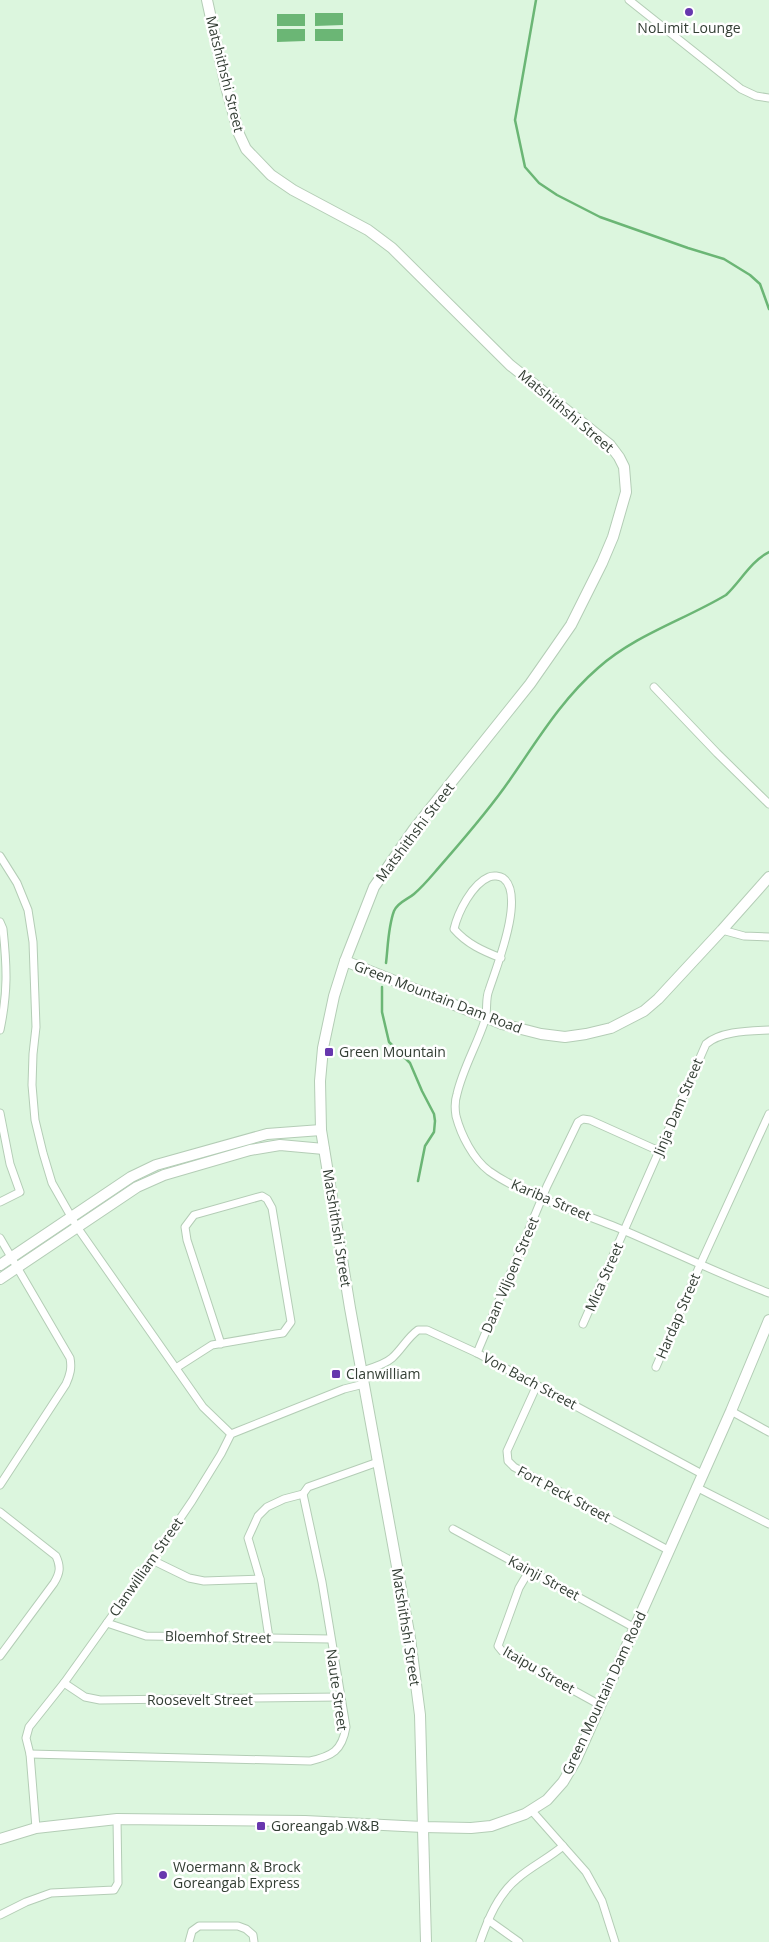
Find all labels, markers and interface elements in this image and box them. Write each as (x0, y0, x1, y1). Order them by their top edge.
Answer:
marker: NoLimit Lounge (683, 6, 695, 18)
street label: Matshithshi Street (202, 14, 249, 134)
place label: NoLimit Lounge (637, 18, 741, 37)
street label: Matshithshi Street (515, 365, 618, 456)
street label: Matshithshi Street (371, 778, 458, 885)
street label: Green Mountain Dam Road (351, 956, 525, 1037)
place label: Green Mountain (339, 1042, 446, 1061)
marker: Green Mountain (323, 1046, 335, 1058)
street label: Jinja Dam Street (648, 1055, 707, 1160)
street label: Matshithshi Street (319, 1168, 356, 1288)
street label: Kariba Street (508, 1174, 594, 1225)
street label: Daan Viljoen Street (476, 1214, 543, 1336)
street label: Mica Street (580, 1239, 627, 1314)
street label: Hardap Street (651, 1270, 704, 1362)
street label: Von Bach Street (480, 1348, 581, 1413)
place label: Clanwilliam (346, 1364, 420, 1383)
marker: Clanwilliam (330, 1368, 342, 1380)
street label: Fort Peck Street (514, 1461, 614, 1526)
street label: Clanwilliam Street (104, 1513, 187, 1620)
street label: Kainji Street (505, 1551, 583, 1604)
street label: Matshithshi Street (388, 1567, 425, 1687)
street label: Green Mountain Dam Road (557, 1608, 650, 1778)
street label: Bloemhof Street (165, 1626, 271, 1647)
street label: Itaipu Street (500, 1641, 579, 1698)
street label: Naute Street (322, 1648, 353, 1732)
street label: Roosevelt Street (147, 1690, 253, 1709)
place label: Goreangab W&B (271, 1816, 379, 1835)
marker: Goreangab W&B (255, 1820, 267, 1832)
place label: Woermann & Brock Goreangab Express (173, 1857, 301, 1892)
marker: Woermann & Brock Goreangab Express (157, 1869, 169, 1881)

